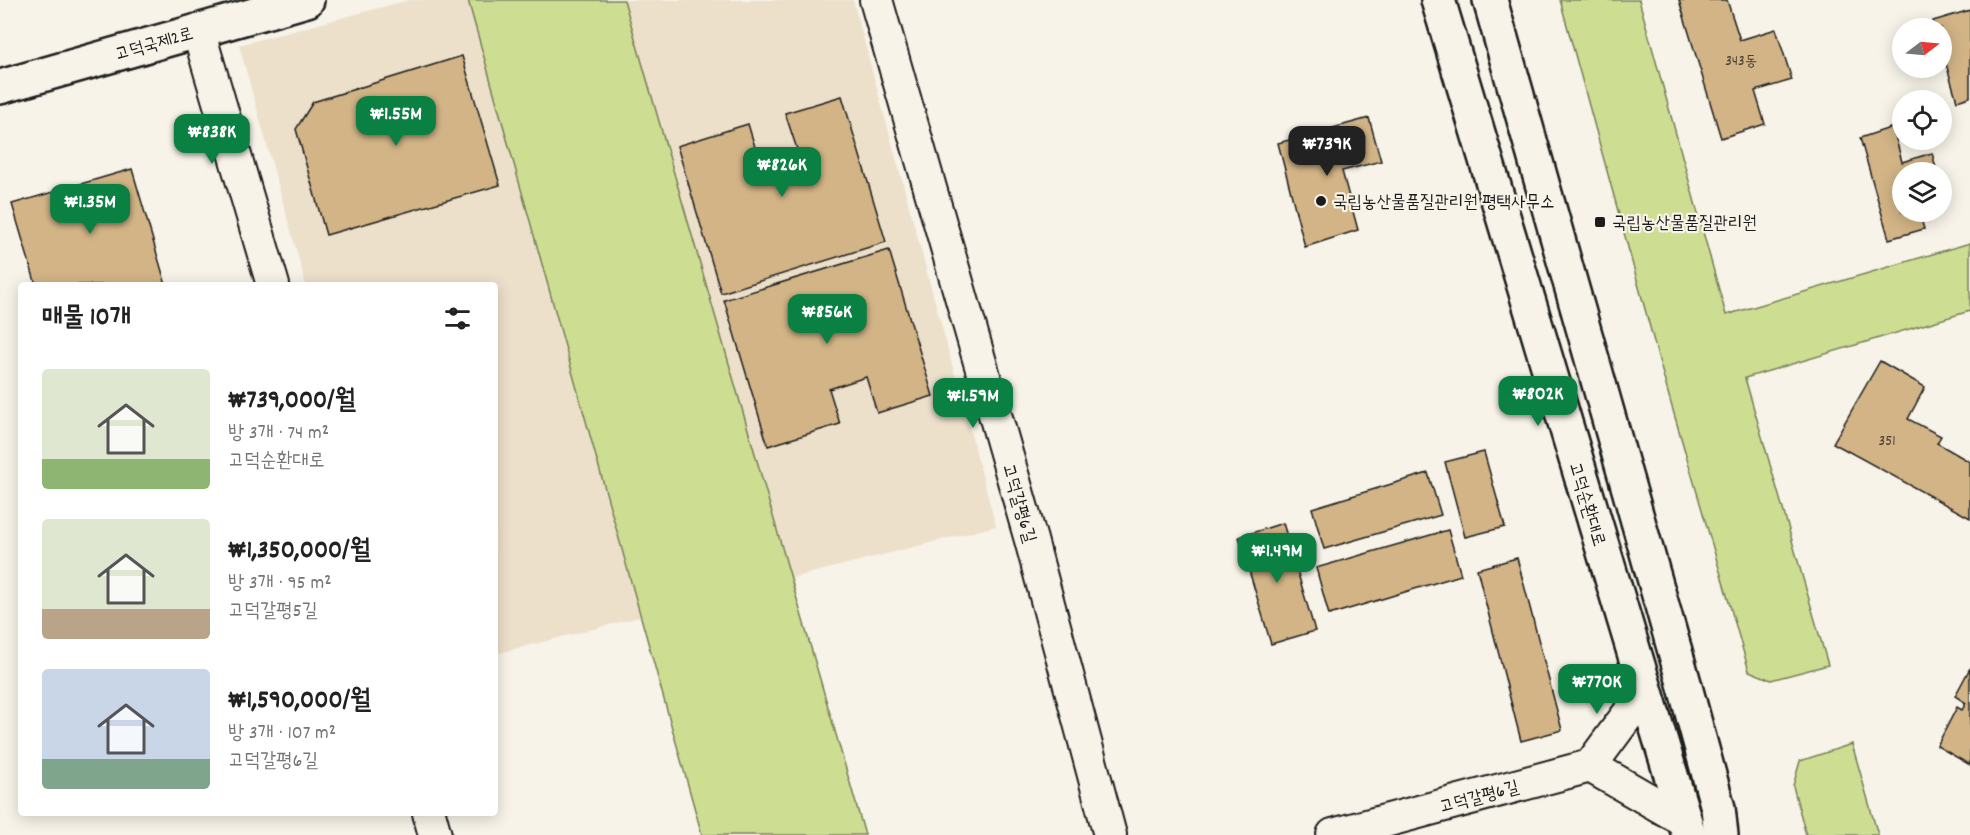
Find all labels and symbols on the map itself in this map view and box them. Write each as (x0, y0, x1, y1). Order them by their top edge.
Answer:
north arrow (1892, 18, 1952, 78)
street label: 고덕국제2로 (113, 22, 197, 68)
house number: 343동 (1725, 51, 1757, 73)
pin: ₩1.55M (347, 96, 445, 147)
pin: ₩838K (170, 114, 254, 165)
pin: ₩739K (1285, 126, 1369, 177)
pin: ₩826K (740, 147, 824, 198)
pin: ₩1.35M (41, 184, 139, 235)
place label: 국립농산물품질관리원 평택사무소 (1333, 191, 1554, 216)
marker: 국립농산물품질관리원 평택사무소 (1314, 194, 1328, 208)
place label: 국립농산물품질관리원 (1612, 212, 1757, 237)
marker: 국립농산물품질관리원 (1593, 215, 1607, 229)
pin: ₩856K (785, 294, 869, 345)
pin: ₩802K (1496, 376, 1580, 427)
pin: ₩1.59M (924, 378, 1022, 429)
house number: 351 (1879, 431, 1895, 453)
street label: 고덕순환대로 (1561, 460, 1610, 550)
street label: 고덕갈평6길 (994, 461, 1041, 547)
pin: ₩1.49M (1228, 533, 1326, 584)
pin: ₩770K (1555, 664, 1639, 715)
street label: 고덕갈평6길 (1437, 776, 1523, 821)

